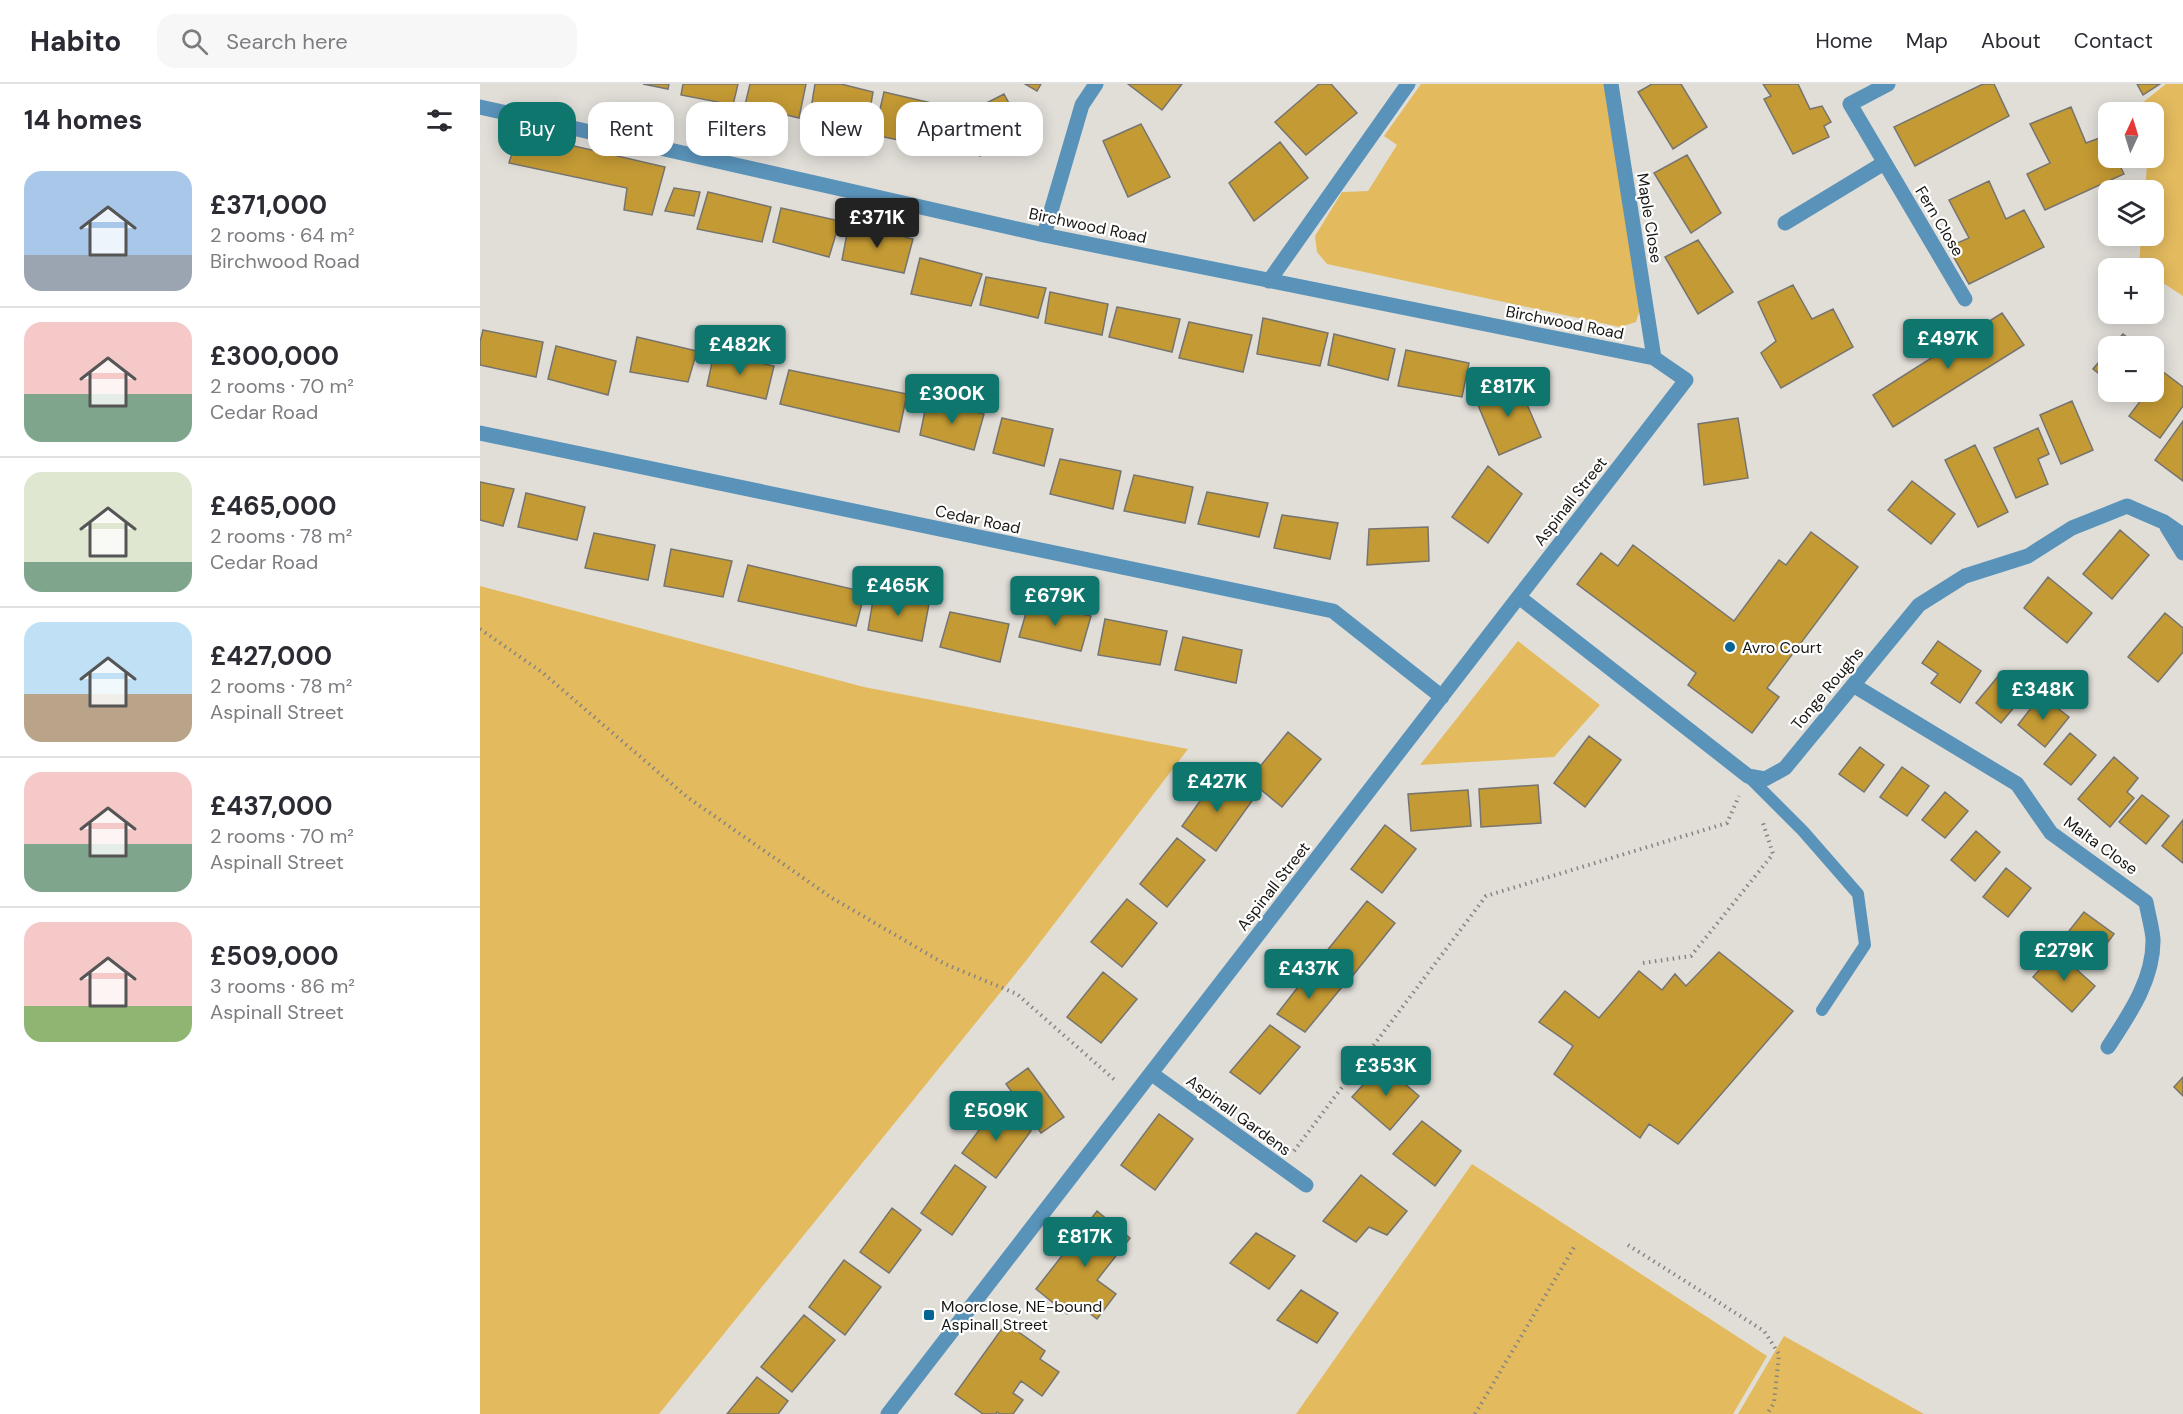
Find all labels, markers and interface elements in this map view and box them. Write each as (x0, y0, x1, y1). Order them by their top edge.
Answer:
search box (157, 14, 577, 68)
text: Habito (30, 23, 121, 60)
icon: search (178, 25, 211, 58)
text: Search here (226, 27, 348, 56)
text: Home (1815, 27, 1873, 55)
text: Map (1906, 27, 1948, 55)
text: About (1981, 27, 2041, 55)
text: Contact (2074, 27, 2153, 55)
chip: Buy (498, 102, 576, 156)
chip: Rent (588, 102, 674, 156)
chip: Filters (686, 102, 788, 156)
chip: New (800, 102, 884, 156)
chip: Apartment (896, 102, 1043, 156)
north arrow (2098, 102, 2164, 168)
map controls (2098, 102, 2164, 402)
text: 14 homes (24, 103, 142, 137)
icon: filters (423, 104, 456, 137)
street label: Maple Close (1632, 172, 1667, 265)
button: layers (2098, 180, 2164, 246)
street label: Fern Close (1910, 182, 1969, 260)
text: £371,000 (210, 188, 327, 222)
icon: home (72, 195, 144, 267)
pin: £371K (835, 198, 919, 249)
street label: Birchwood Road (1027, 203, 1149, 248)
text: £371K (849, 204, 905, 230)
text: 2 rooms · 64 m² (210, 222, 354, 248)
text: Birchwood Road (210, 248, 360, 274)
button: + (2098, 258, 2164, 324)
street label: Birchwood Road (1504, 301, 1626, 344)
pin: £497K (1906, 319, 1990, 370)
pin: £482K (698, 325, 782, 376)
text: £497K (1917, 325, 1979, 351)
text: £482K (709, 331, 771, 357)
button: − (2098, 336, 2164, 402)
text: £300,000 (210, 339, 339, 373)
icon: home (72, 346, 144, 418)
pin: £817K (1466, 367, 1550, 418)
text: 2 rooms · 70 m² (210, 373, 354, 399)
text: £817K (1480, 373, 1536, 399)
pin: £300K (910, 374, 994, 425)
text: £300K (919, 380, 985, 406)
text: Cedar Road (210, 399, 318, 425)
street label: Aspinall Street (1529, 453, 1612, 550)
text: £465,000 (210, 489, 337, 523)
icon: home (72, 496, 144, 568)
street label: Cedar Road (933, 500, 1022, 539)
text: 2 rooms · 78 m² (210, 523, 352, 549)
text: Cedar Road (210, 549, 318, 575)
pin: £465K (856, 566, 940, 617)
text: £465K (866, 572, 930, 598)
pin: £679K (1013, 576, 1097, 627)
text: £679K (1024, 582, 1086, 608)
place label: Avro Court (1742, 637, 1822, 658)
text: £427,000 (210, 639, 332, 673)
marker: Avro Court (1723, 640, 1737, 654)
street label: Tonge Roughs (1787, 642, 1868, 734)
icon: home (72, 646, 144, 718)
pin: £348K (2001, 670, 2085, 721)
text: 2 rooms · 78 m² (210, 673, 352, 699)
text: £348K (2011, 676, 2075, 702)
text: Aspinall Street (210, 699, 344, 725)
pin: £427K (1175, 762, 1259, 813)
text: £427K (1187, 768, 1247, 794)
text: £437,000 (210, 789, 333, 823)
icon: home (72, 796, 144, 868)
street label: Malta Close (2060, 811, 2142, 879)
text: 2 rooms · 70 m² (210, 823, 354, 849)
street label: Aspinall Street (1232, 838, 1315, 935)
text: Aspinall Street (210, 849, 344, 875)
pin: £279K (2022, 931, 2106, 982)
text: £279K (2034, 937, 2094, 963)
text: £509,000 (210, 939, 339, 973)
icon: home (72, 946, 144, 1018)
pin: £437K (1267, 949, 1351, 1000)
text: £437K (1278, 955, 1340, 981)
text: 3 rooms · 86 m² (210, 973, 355, 999)
text: Aspinall Street (210, 999, 344, 1025)
pin: £353K (1344, 1046, 1428, 1097)
text: £353K (1355, 1052, 1417, 1078)
street label: Aspinall Gardens (1182, 1070, 1295, 1161)
pin: £509K (954, 1091, 1038, 1142)
text: £509K (964, 1097, 1028, 1123)
pin: £817K (1043, 1217, 1127, 1268)
text: £817K (1057, 1223, 1113, 1249)
place label: Moorclose, NE-bound Aspinall Street (941, 1296, 1102, 1335)
marker: Moorclose, NE-bound Aspinall Street (922, 1308, 936, 1322)

